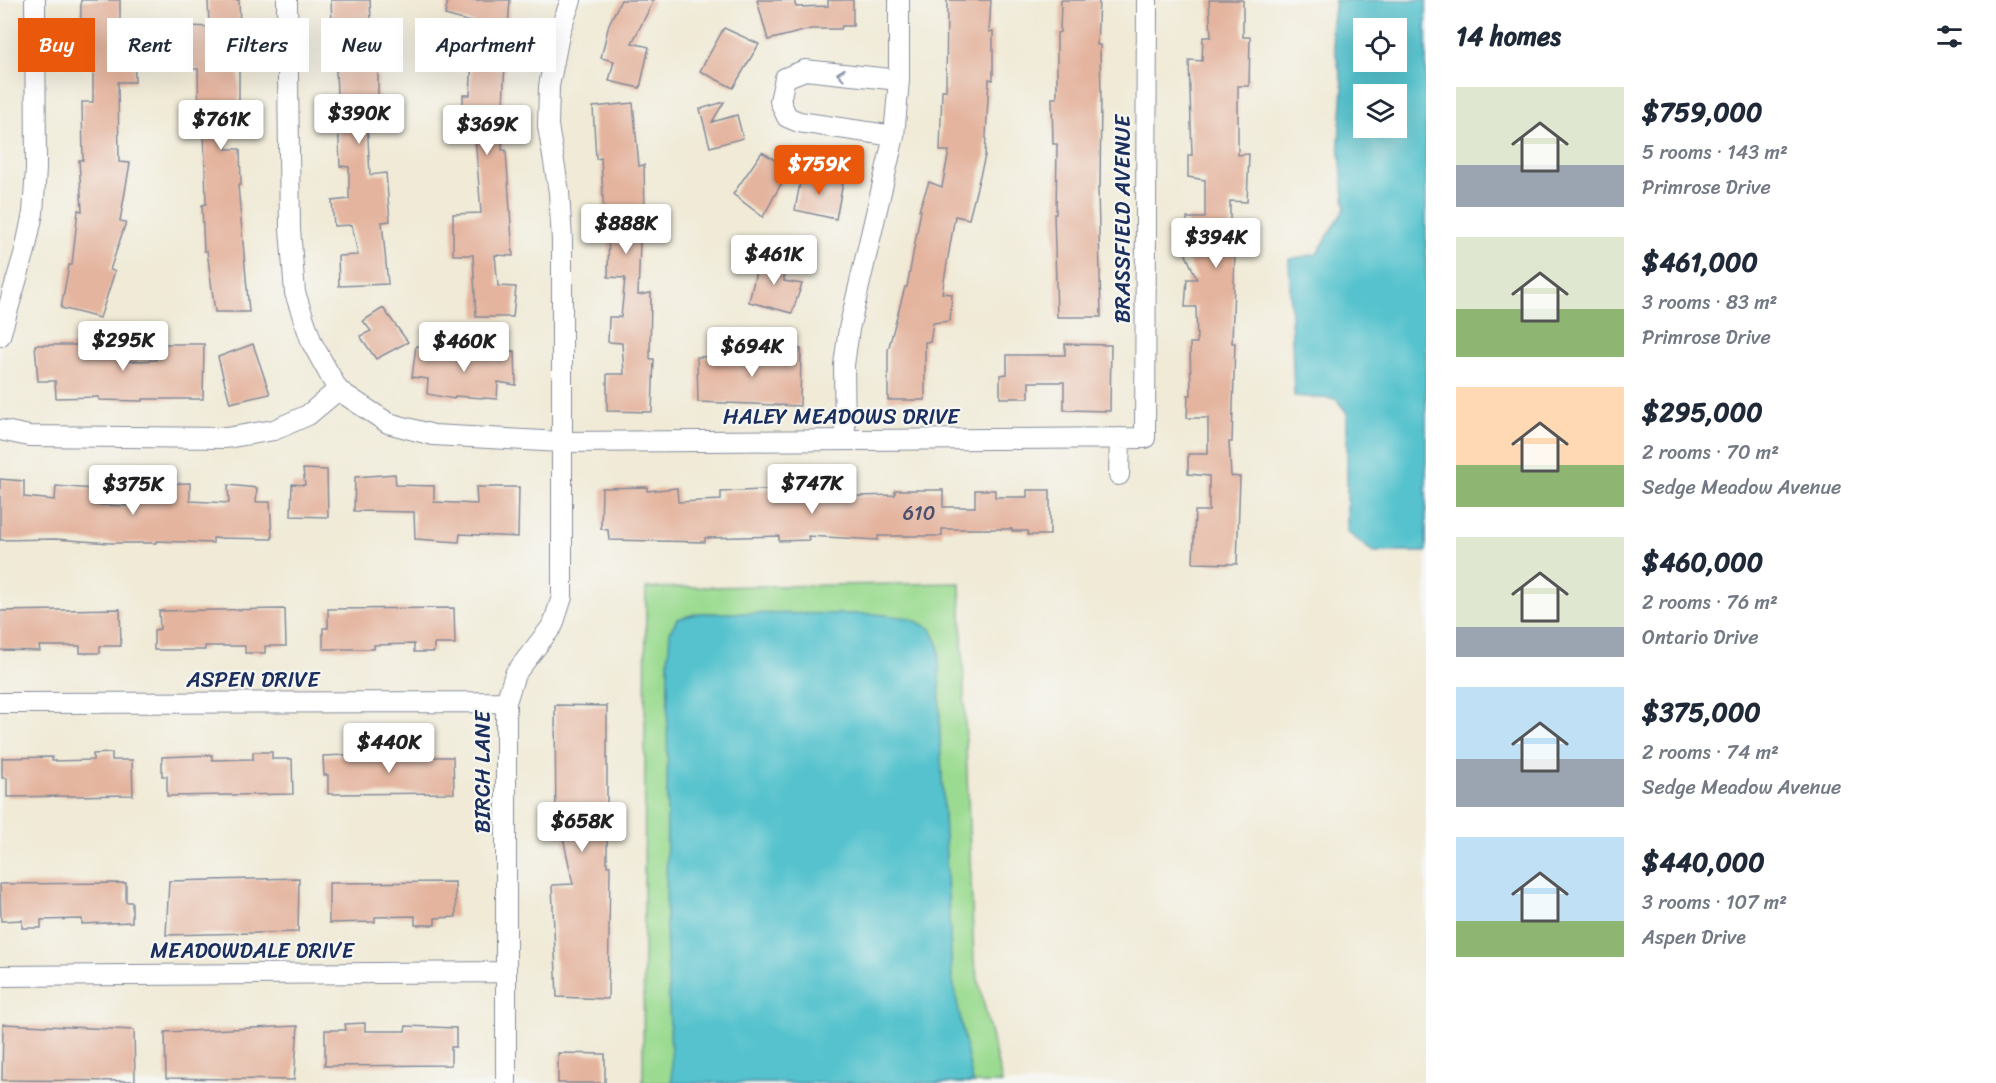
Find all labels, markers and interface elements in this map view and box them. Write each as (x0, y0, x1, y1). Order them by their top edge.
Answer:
text: 14 homes (1456, 13, 1561, 59)
chip: Buy (18, 18, 95, 72)
chip: Rent (107, 18, 193, 72)
chip: Filters (205, 18, 309, 72)
chip: New (321, 18, 403, 72)
chip: Apartment (415, 18, 556, 72)
map controls (1353, 18, 1407, 138)
button: locate (1353, 18, 1407, 72)
icon: filters (1933, 20, 1966, 53)
one-way arrow (836, 68, 845, 81)
button: layers (1353, 84, 1407, 138)
text: $759,000 (1642, 89, 1762, 135)
pin: $390K (317, 94, 401, 145)
text: $390K (328, 96, 390, 131)
pin: $761K (179, 100, 263, 151)
text: $761K (193, 102, 249, 137)
pin: $369K (445, 105, 529, 156)
text: $369K (457, 107, 517, 142)
icon: home (1504, 111, 1576, 183)
street label: BRASSFIELD AVENUE (1103, 113, 1142, 323)
text: 5 rooms · 143 m² (1642, 135, 1788, 170)
pin: $759K (777, 145, 861, 196)
text: $759K (788, 147, 850, 182)
text: Primrose Drive (1642, 170, 1771, 205)
pin: $888K (584, 204, 668, 255)
text: $888K (595, 206, 657, 241)
pin: $394K (1174, 218, 1258, 269)
text: $394K (1185, 220, 1247, 255)
pin: $461K (732, 235, 816, 286)
text: $461K (745, 237, 803, 272)
text: $461,000 (1642, 239, 1758, 285)
icon: home (1504, 261, 1576, 333)
text: 3 rooms · 83 m² (1642, 285, 1777, 320)
text: Primrose Drive (1642, 320, 1771, 355)
pin: $295K (81, 321, 165, 372)
pin: $460K (422, 322, 506, 373)
text: $295K (92, 323, 154, 358)
text: $460K (433, 324, 495, 359)
pin: $694K (710, 327, 794, 378)
text: $694K (721, 329, 783, 364)
text: $295,000 (1642, 389, 1763, 435)
street label: HALEY MEADOWS DRIVE (723, 397, 961, 436)
icon: home (1504, 411, 1576, 483)
text: 2 rooms · 70 m² (1642, 435, 1779, 470)
pin: $747K (770, 464, 854, 515)
pin: $375K (91, 465, 175, 516)
text: $747K (782, 466, 842, 501)
text: $375K (103, 467, 163, 502)
text: Sedge Meadow Avenue (1642, 470, 1841, 505)
house number: 610 (903, 496, 935, 531)
text: $460,000 (1642, 539, 1763, 585)
icon: home (1504, 561, 1576, 633)
text: 2 rooms · 76 m² (1642, 585, 1778, 620)
text: Ontario Drive (1642, 620, 1759, 655)
street label: ASPEN DRIVE (185, 660, 321, 699)
text: $375,000 (1642, 689, 1761, 735)
street label: BIRCH LANE (463, 709, 502, 833)
icon: home (1504, 711, 1576, 783)
pin: $440K (347, 723, 431, 774)
text: $440K (357, 725, 421, 760)
text: 2 rooms · 74 m² (1642, 735, 1779, 770)
text: Sedge Meadow Avenue (1642, 770, 1841, 805)
pin: $658K (540, 802, 624, 853)
text: $658K (551, 804, 613, 839)
text: $440,000 (1642, 839, 1765, 885)
icon: home (1504, 861, 1576, 933)
text: 3 rooms · 107 m² (1642, 885, 1787, 920)
text: Aspen Drive (1642, 920, 1746, 955)
street label: MEADOWDALE DRIVE (150, 931, 356, 970)

